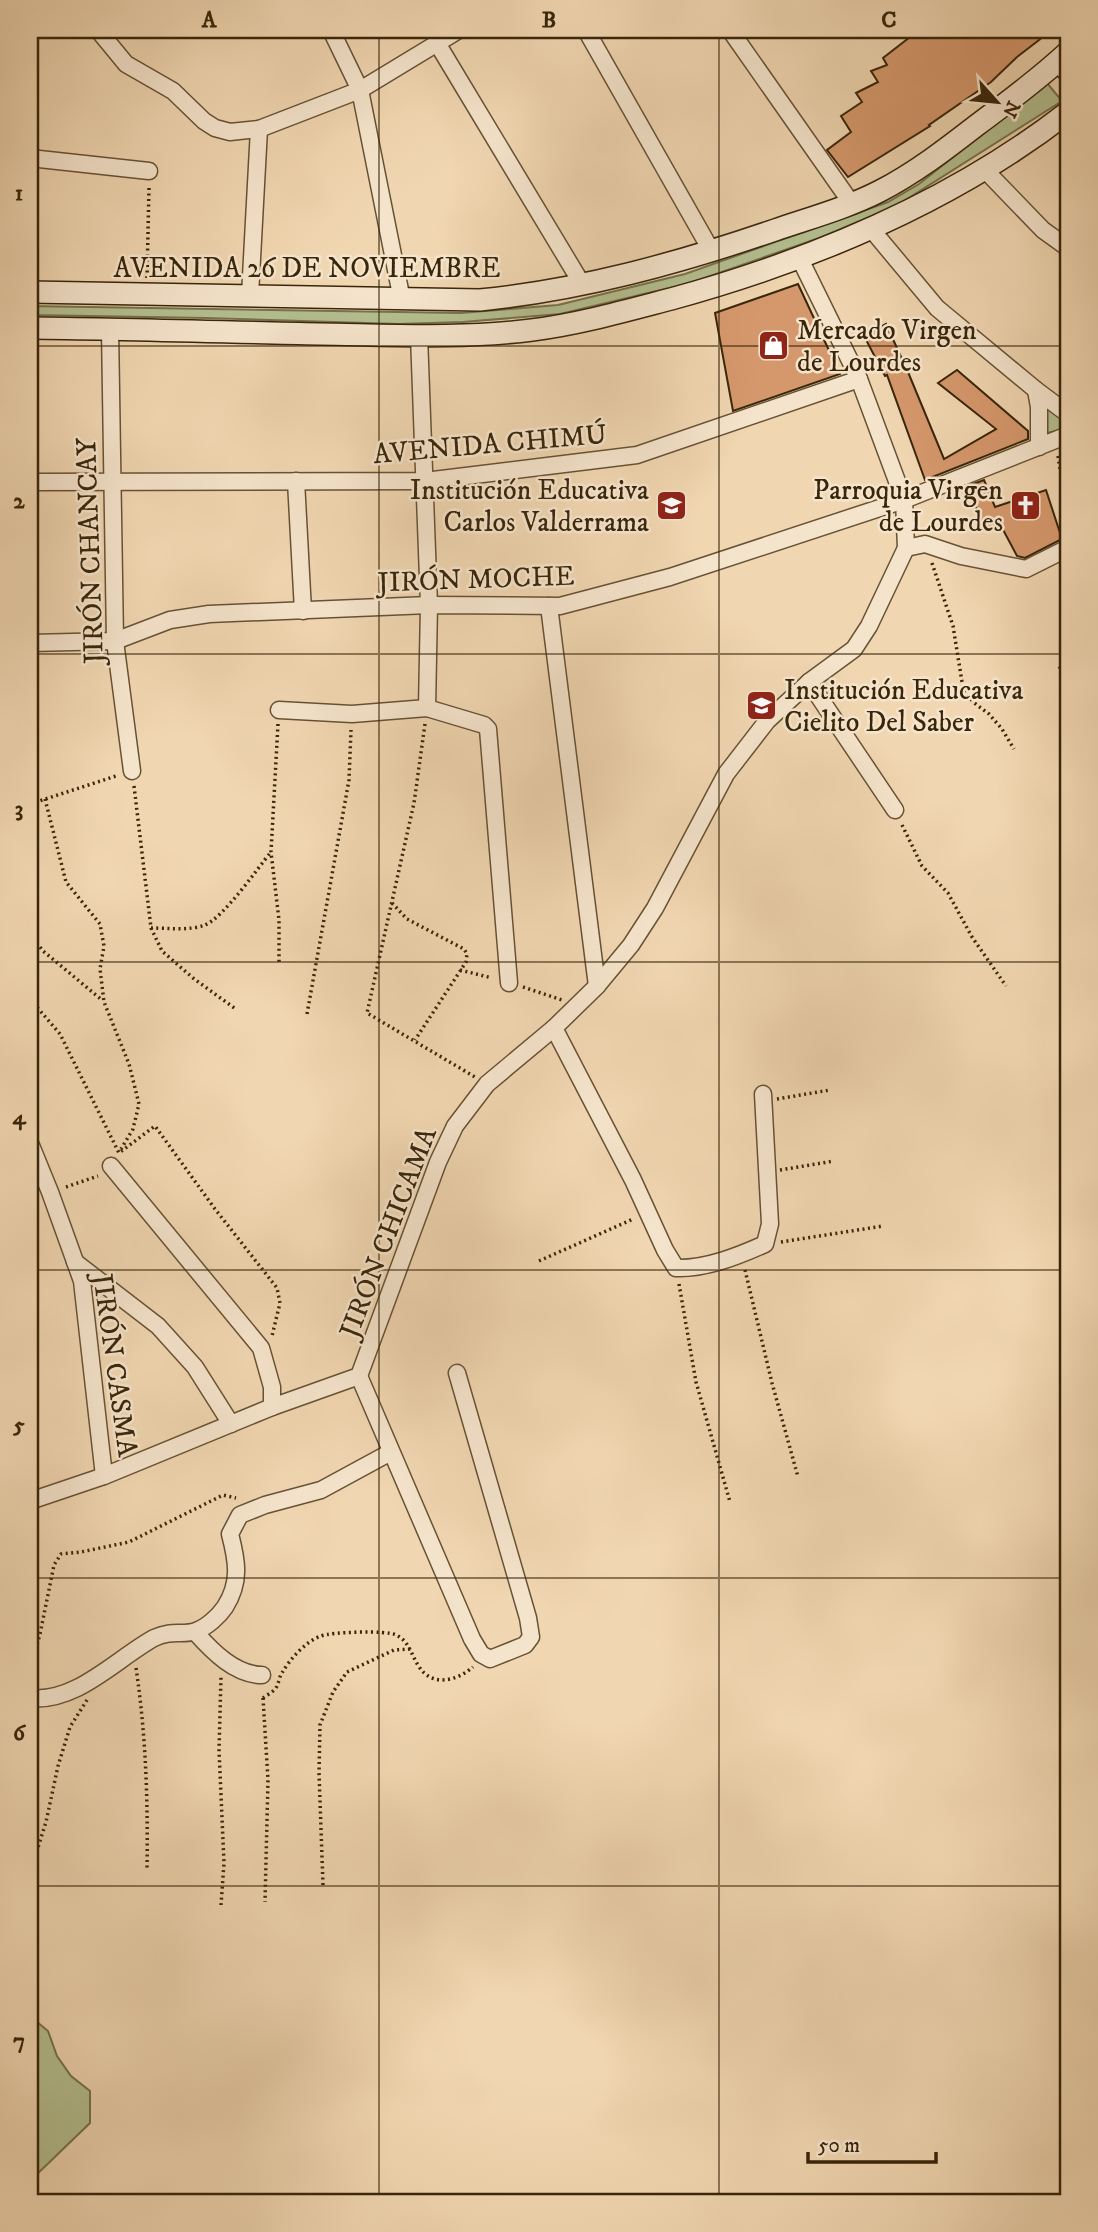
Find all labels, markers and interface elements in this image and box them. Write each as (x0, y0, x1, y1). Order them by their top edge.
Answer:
text: A (201, 6, 218, 35)
text: B (542, 6, 556, 35)
text: C (881, 6, 897, 35)
north arrow (962, 66, 1032, 136)
text: N (997, 97, 1025, 122)
text: 1 (15, 179, 23, 208)
street label: AVENIDA 26 DE NOVIEMBRE (114, 251, 501, 286)
place label: Mercado Virgen de Lourdes (797, 313, 977, 380)
shop icon: Mercado Virgen de Lourdes (757, 328, 791, 362)
street label: AVENIDA CHIMÚ (372, 416, 608, 472)
street label: JIRÓN CHANCAY (68, 437, 112, 668)
place label: Institución Educativa Carlos Valderrama (410, 473, 649, 540)
place label: Parroquia Virgen de Lourdes (813, 473, 1003, 540)
text: 2 (13, 487, 25, 516)
school or university icon: Institución Educativa Carlos Valderrama (655, 488, 689, 522)
church icon: Parroquia Virgen de Lourdes (1009, 488, 1043, 522)
street label: JIRÓN MOCHE (374, 558, 575, 601)
place label: Institución Educativa Cielito Del Saber (784, 673, 1023, 740)
school or university icon: Institución Educativa Cielito Del Saber (744, 688, 778, 722)
text: 3 (15, 795, 23, 824)
text: 4 (12, 1103, 27, 1132)
street label: JIRÓN CHICAMA (330, 1121, 445, 1346)
street label: JIRÓN CASMA (84, 1268, 146, 1460)
text: 5 (12, 1411, 25, 1440)
text: 6 (13, 1719, 27, 1748)
text: 7 (13, 2027, 25, 2056)
scale bar (808, 2120, 935, 2164)
text: 50 m (818, 2133, 860, 2159)

